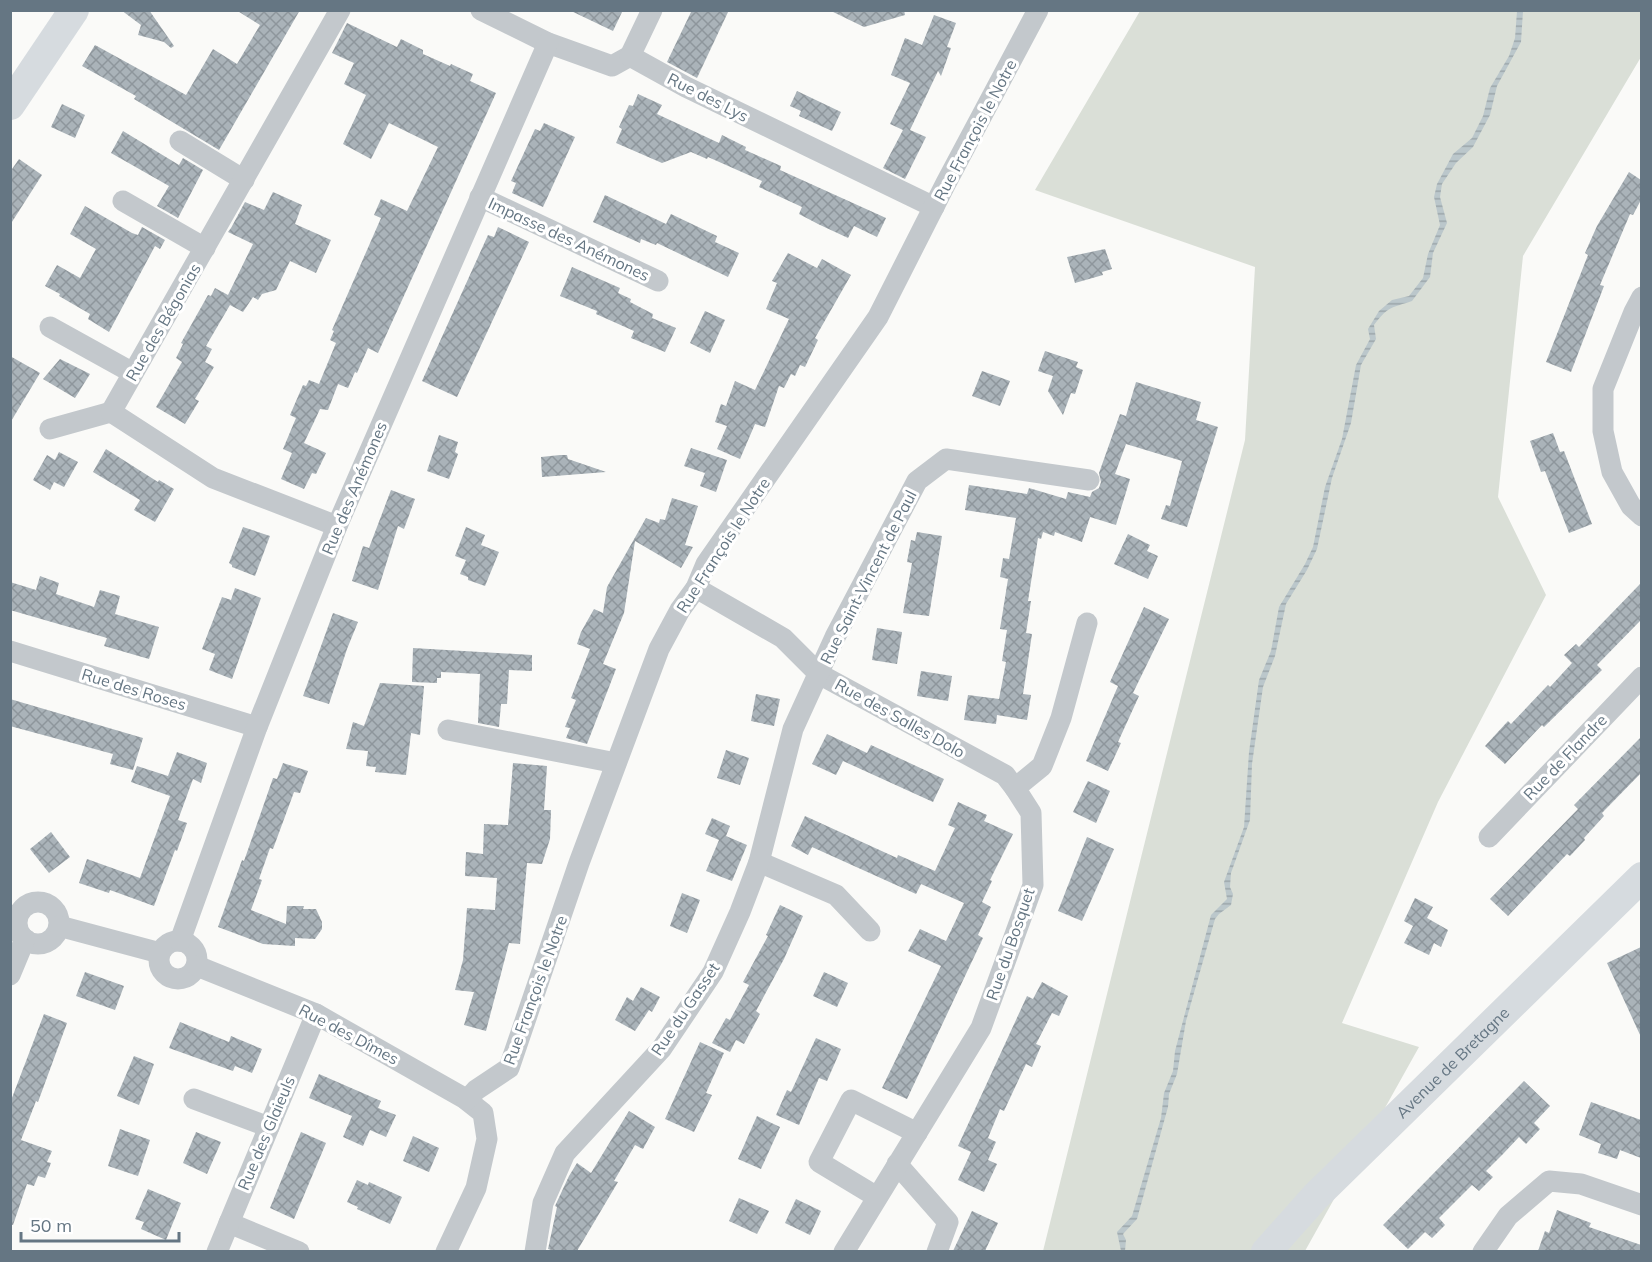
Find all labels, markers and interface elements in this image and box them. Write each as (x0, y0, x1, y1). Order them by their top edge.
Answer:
street label: Rue François le Notre (929, 56, 1021, 204)
street label: Rue des Lys (664, 68, 752, 126)
street label: Impasse des Anémones (485, 193, 653, 285)
street label: Rue des Bégonias (121, 259, 205, 384)
street label: Rue des Anémones (317, 418, 391, 558)
street label: Rue François le Notre (672, 474, 774, 616)
street label: Rue Saint-Vincent de Paul (815, 487, 921, 667)
street label: Rue des Roses (79, 664, 189, 714)
street label: Rue des Salles Dolo (831, 674, 969, 762)
street label: Rue de Flandre (1519, 710, 1611, 804)
street label: Rue du Bosquet (981, 885, 1039, 1003)
street label: Rue François le Notre (499, 913, 571, 1067)
street label: Rue du Gasset (647, 958, 724, 1059)
street label: Rue des Dîmes (296, 999, 402, 1069)
street label: Avenue de Bretagne (1392, 1003, 1513, 1122)
street label: Rue des Glaieuls (233, 1073, 299, 1193)
scale bar (21, 1205, 178, 1243)
text: 50 m (30, 1214, 72, 1237)

